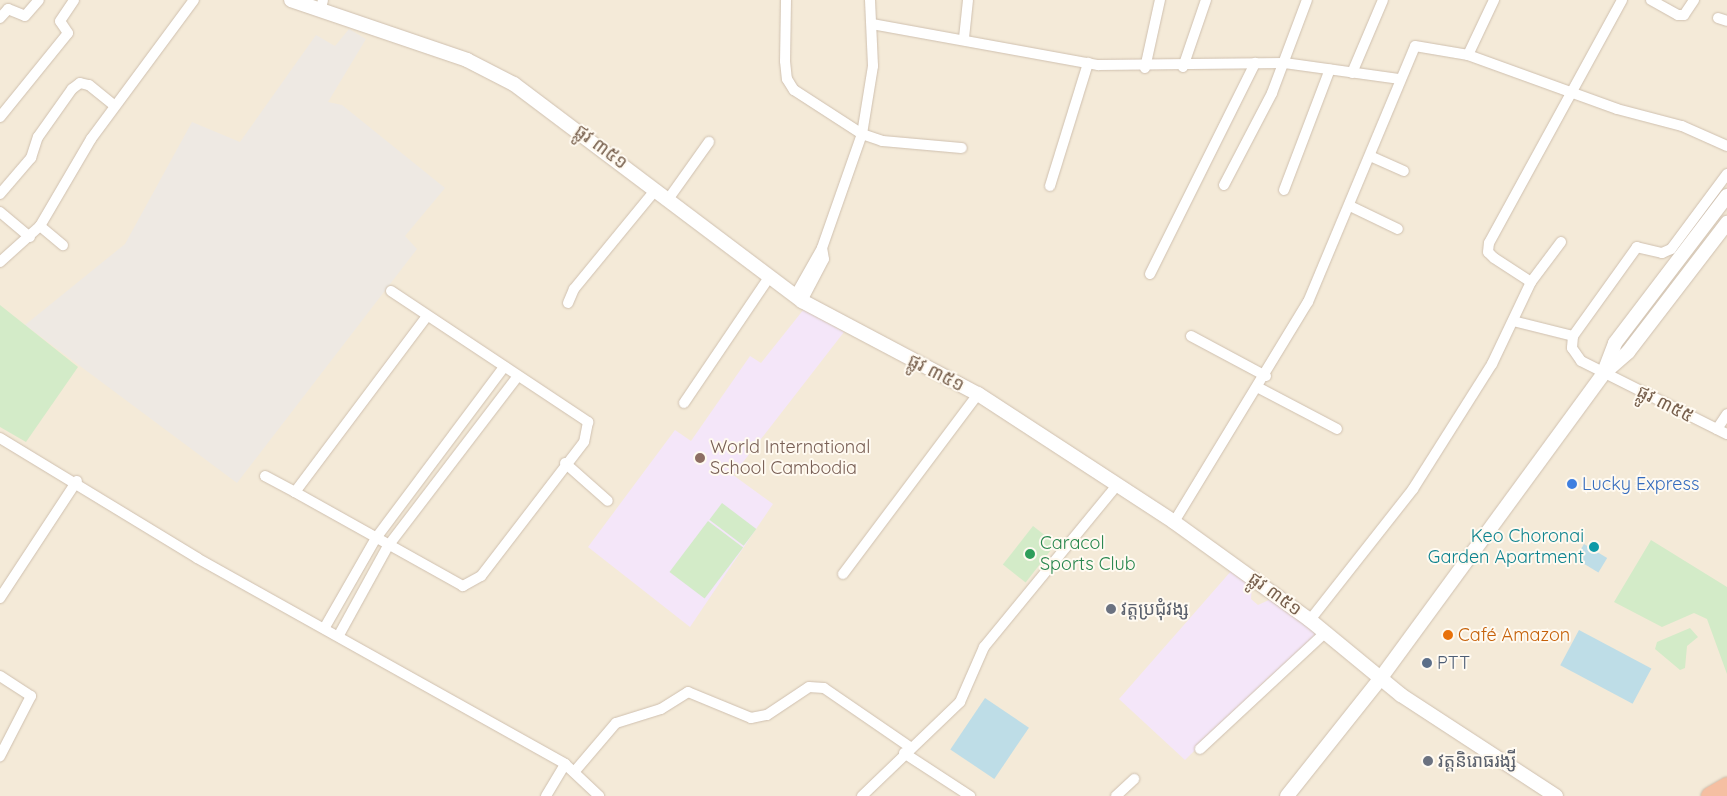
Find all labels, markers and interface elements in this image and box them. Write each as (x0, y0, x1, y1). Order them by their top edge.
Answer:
street label: ផ្លូវ ៣៥១ (570, 120, 632, 174)
street label: ផ្លូវ ៣៥១ (904, 350, 968, 396)
street label: ផ្លូវ ៣៥៥ (1633, 381, 1697, 427)
place label: World International School Cambodia (710, 437, 870, 479)
marker: World International School Cambodia (694, 452, 706, 464)
place label: Lucky Express (1582, 473, 1699, 495)
marker: Lucky Express (1566, 478, 1578, 490)
place label: Keo Choronai Garden Apartment (1428, 526, 1584, 568)
place label: Caracol Sports Club (1040, 533, 1136, 576)
marker: Keo Choronai Garden Apartment (1588, 541, 1600, 553)
marker: Caracol Sports Club (1024, 548, 1036, 560)
street label: ផ្លូវ ៣៥១ (1244, 567, 1306, 621)
place label: វត្តប្រជុំវង្ស (1121, 598, 1189, 620)
marker: វត្តប្រជុំវង្ស (1105, 603, 1117, 615)
place label: Café Amazon (1458, 624, 1570, 646)
marker: Café Amazon (1442, 629, 1454, 641)
place label: PTT (1437, 652, 1470, 674)
marker: PTT (1421, 657, 1433, 669)
place label: វត្តនិរោធរង្សី (1438, 750, 1516, 772)
marker: វត្តនិរោធរង្សី (1422, 755, 1434, 767)

